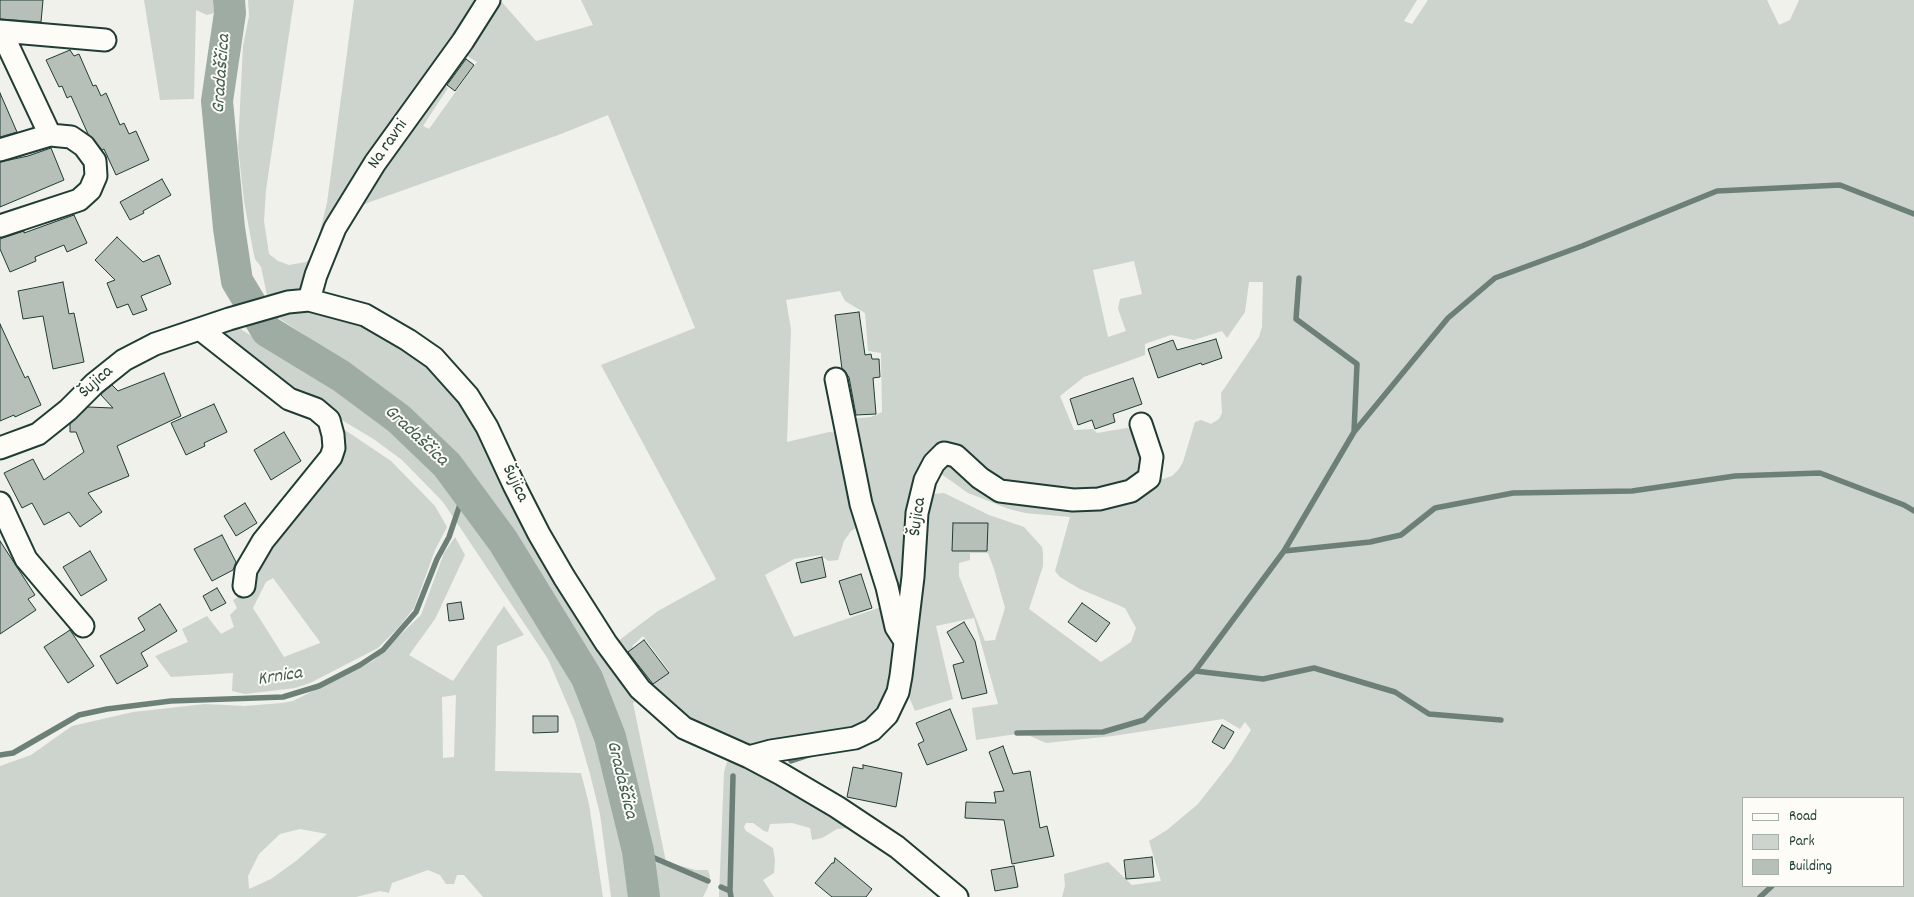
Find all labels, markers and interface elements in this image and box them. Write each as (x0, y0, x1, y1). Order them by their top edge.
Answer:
water label: Gradaščica (209, 34, 237, 114)
street label: Na ravni (364, 116, 414, 174)
street label: Šujica (75, 362, 119, 404)
water label: Gradaščica (378, 402, 452, 472)
street label: Šujica (496, 462, 532, 506)
street label: Šujica (906, 496, 932, 538)
water label: Krnica (256, 663, 304, 693)
water label: Gradaščica (599, 739, 641, 821)
legend (1742, 797, 1904, 887)
text: Road (1789, 806, 1817, 828)
text: Park (1789, 831, 1815, 853)
text: Building (1789, 856, 1832, 878)

